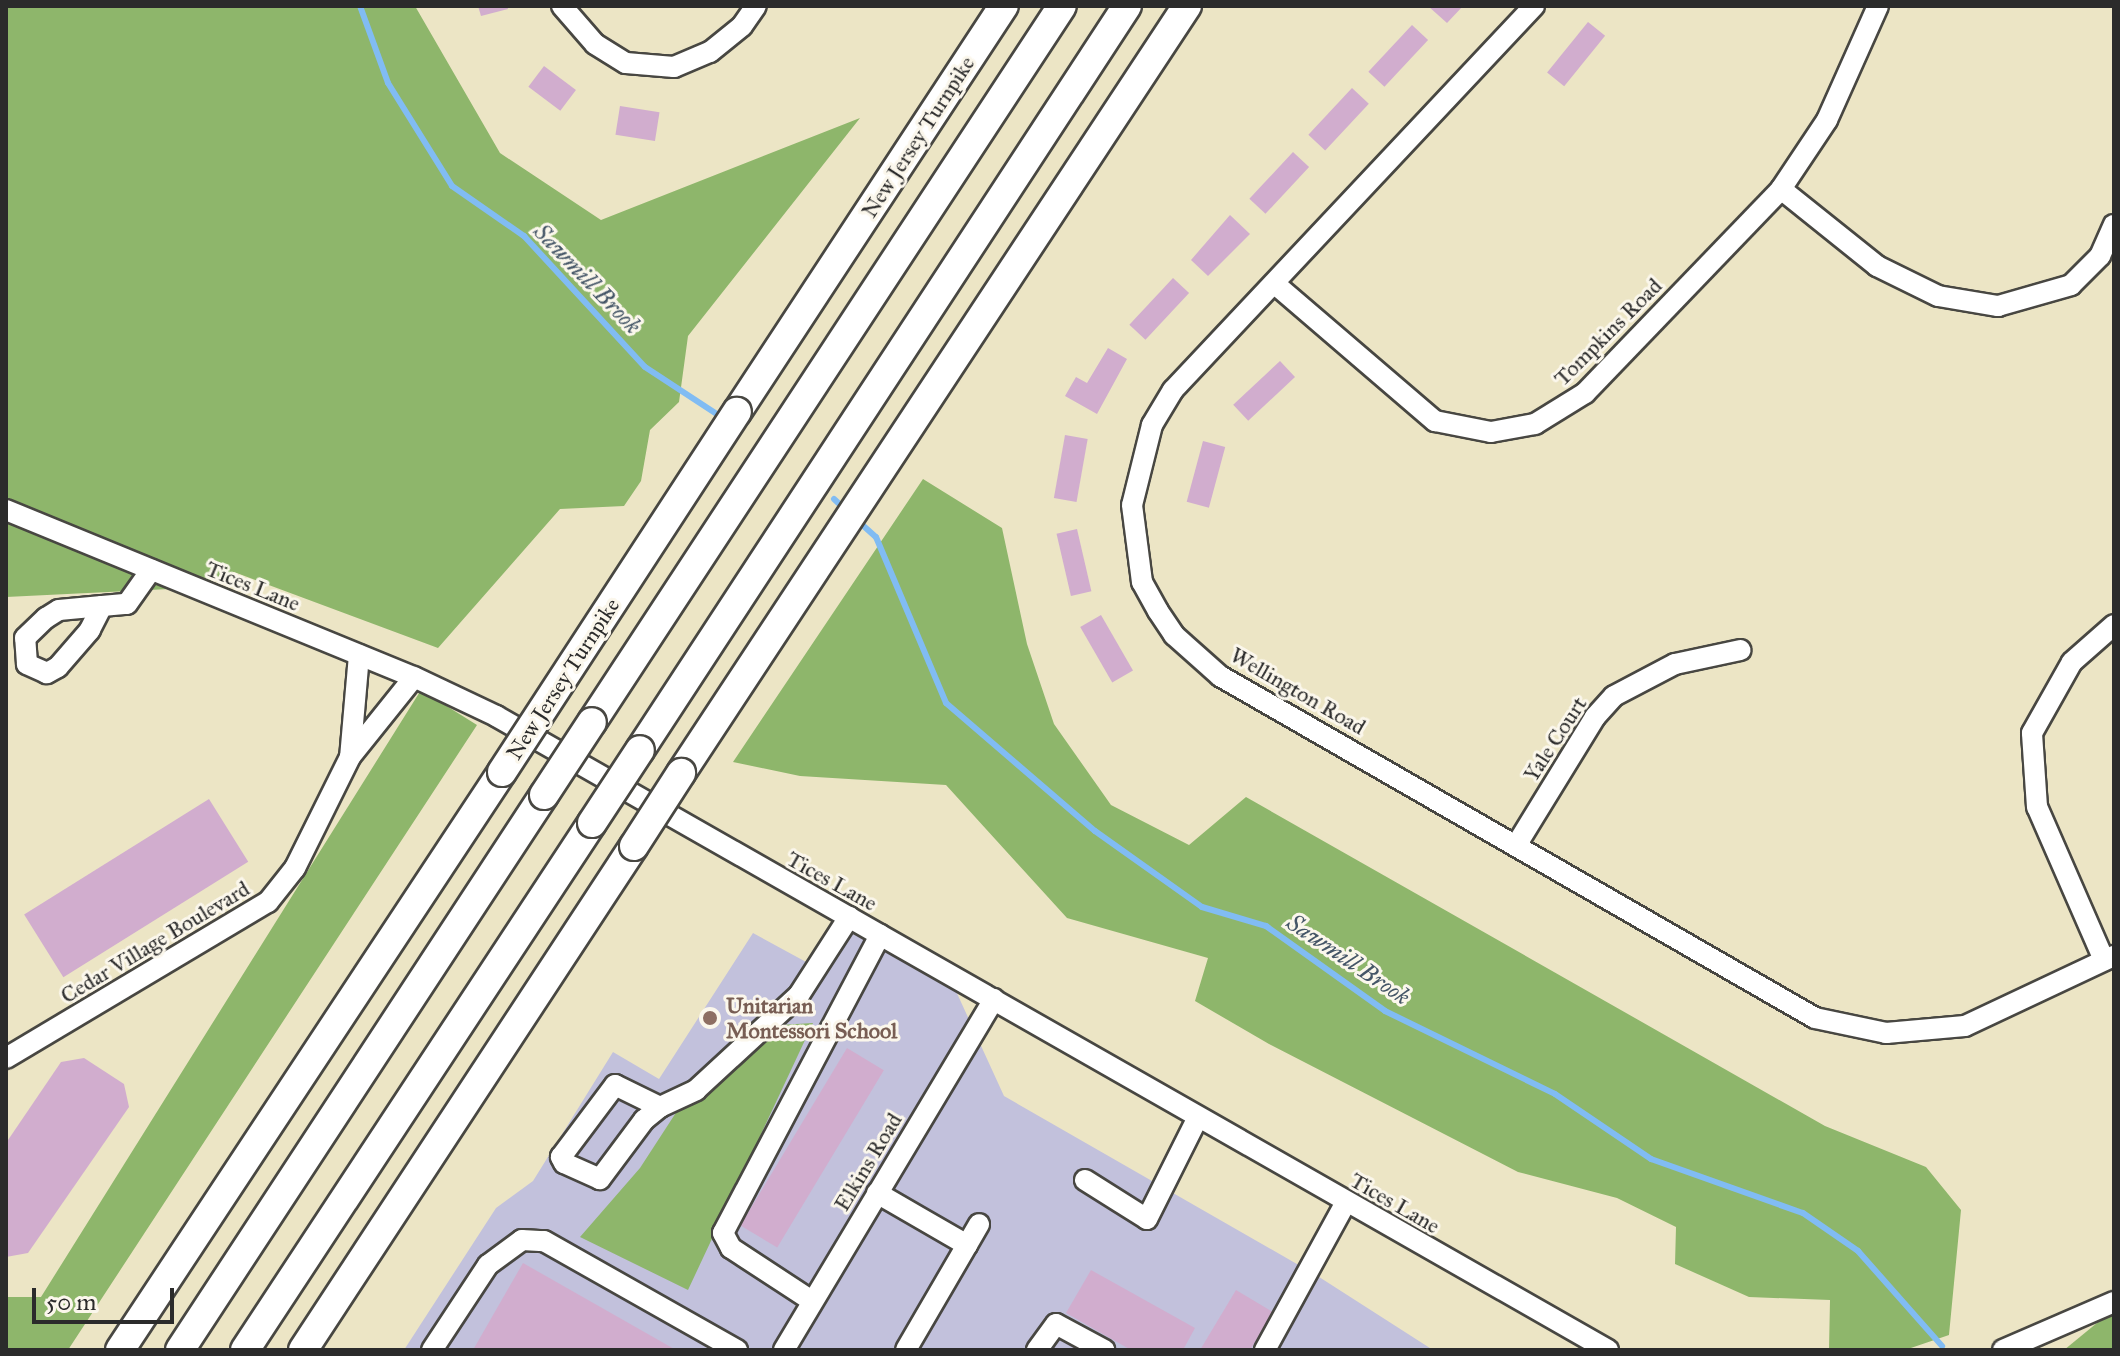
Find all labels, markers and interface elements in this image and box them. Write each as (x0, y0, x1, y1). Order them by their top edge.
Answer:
street label: New Jersey Turnpike (856, 51, 980, 223)
water label: Sawmill Brook (527, 218, 647, 340)
street label: Tompkins Road (1549, 273, 1667, 391)
street label: Tices Lane (202, 555, 304, 617)
street label: New Jersey Turnpike (501, 593, 625, 765)
street label: Wellington Road (1226, 642, 1370, 740)
street label: Yale Court (1518, 692, 1592, 786)
street label: Tices Lane (782, 845, 882, 917)
street label: Cedar Village Boulevard (56, 875, 254, 1009)
water label: Sawmill Brook (1281, 908, 1415, 1012)
place label: Unitarian Montessori School (726, 992, 897, 1044)
marker: Unitarian Montessori School (701, 1009, 719, 1027)
street label: Elkins Road (828, 1108, 908, 1216)
street label: Tices Lane (1346, 1167, 1444, 1239)
scale bar (36, 1272, 178, 1322)
text: 50 m (46, 1287, 96, 1317)

